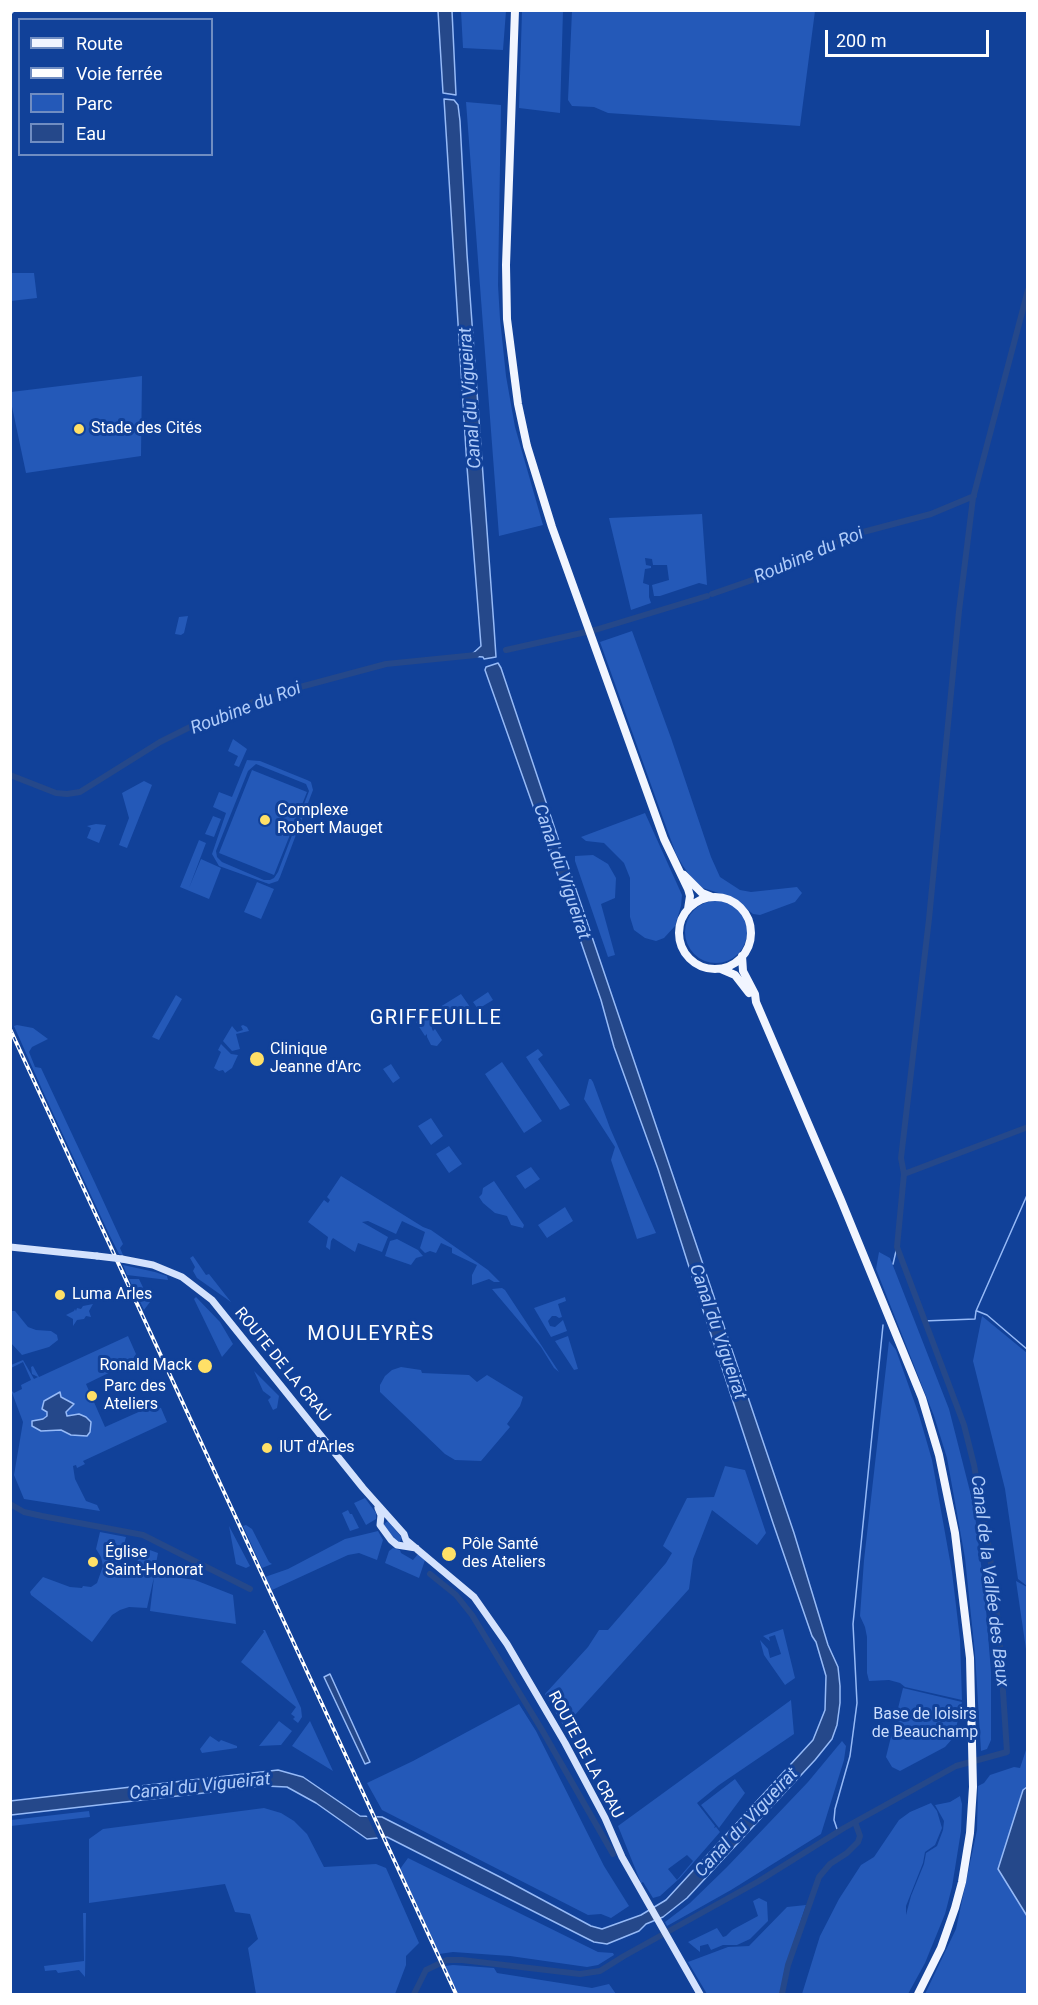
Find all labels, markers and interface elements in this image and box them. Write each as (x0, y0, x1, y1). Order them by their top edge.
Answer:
legend (18, 18, 213, 156)
scale bar (828, 18, 992, 56)
text: 200 m (836, 30, 887, 51)
text: Route (76, 33, 123, 54)
text: Voie ferrée (76, 63, 162, 84)
text: Parc (76, 93, 112, 114)
text: Eau (76, 123, 106, 144)
water label: Canal du Vigueirat (455, 327, 487, 469)
place label: Stade des Cités (91, 419, 202, 439)
marker: Stade des Cités (72, 422, 86, 436)
water label: Roubine du Roi (751, 523, 867, 589)
water label: Roubine du Roi (188, 678, 304, 740)
place label: Complexe Robert Mauget (277, 801, 383, 839)
water label: Canal du Vigueirat (528, 802, 594, 942)
marker: Complexe Robert Mauget (258, 813, 272, 827)
district label: GRIFFEUILLE (370, 1007, 502, 1031)
place label: Clinique Jeanne d'Arc (270, 1040, 361, 1078)
marker: Clinique Jeanne d'Arc (248, 1050, 266, 1068)
water label: Canal du Vigueirat (684, 1262, 750, 1402)
place label: Luma Arles (72, 1285, 152, 1305)
marker: Luma Arles (53, 1288, 67, 1302)
street label: ROUTE DE LA CRAU (230, 1304, 334, 1426)
district label: MOULEYRÈS (307, 1323, 435, 1347)
place label: Ronald Mack (99, 1356, 192, 1376)
marker: Ronald Mack (196, 1357, 214, 1375)
place label: Parc des Ateliers (104, 1377, 166, 1415)
marker: Parc des Ateliers (85, 1389, 99, 1403)
place label: IUT d'Arles (279, 1438, 355, 1458)
marker: IUT d'Arles (260, 1441, 274, 1455)
water label: Canal de la Vallée des Baux (965, 1474, 1013, 1688)
place label: Pôle Santé des Ateliers (462, 1535, 546, 1573)
place label: Église Saint-Honorat (105, 1543, 203, 1581)
marker: Pôle Santé des Ateliers (440, 1545, 458, 1563)
marker: Église Saint-Honorat (86, 1555, 100, 1569)
street label: ROUTE DE LA CRAU (543, 1688, 627, 1822)
park label: Base de loisirs de Beauchamp (872, 1705, 978, 1743)
water label: Canal du Vigueirat (691, 1764, 803, 1882)
water label: Canal du Vigueirat (128, 1769, 272, 1805)

